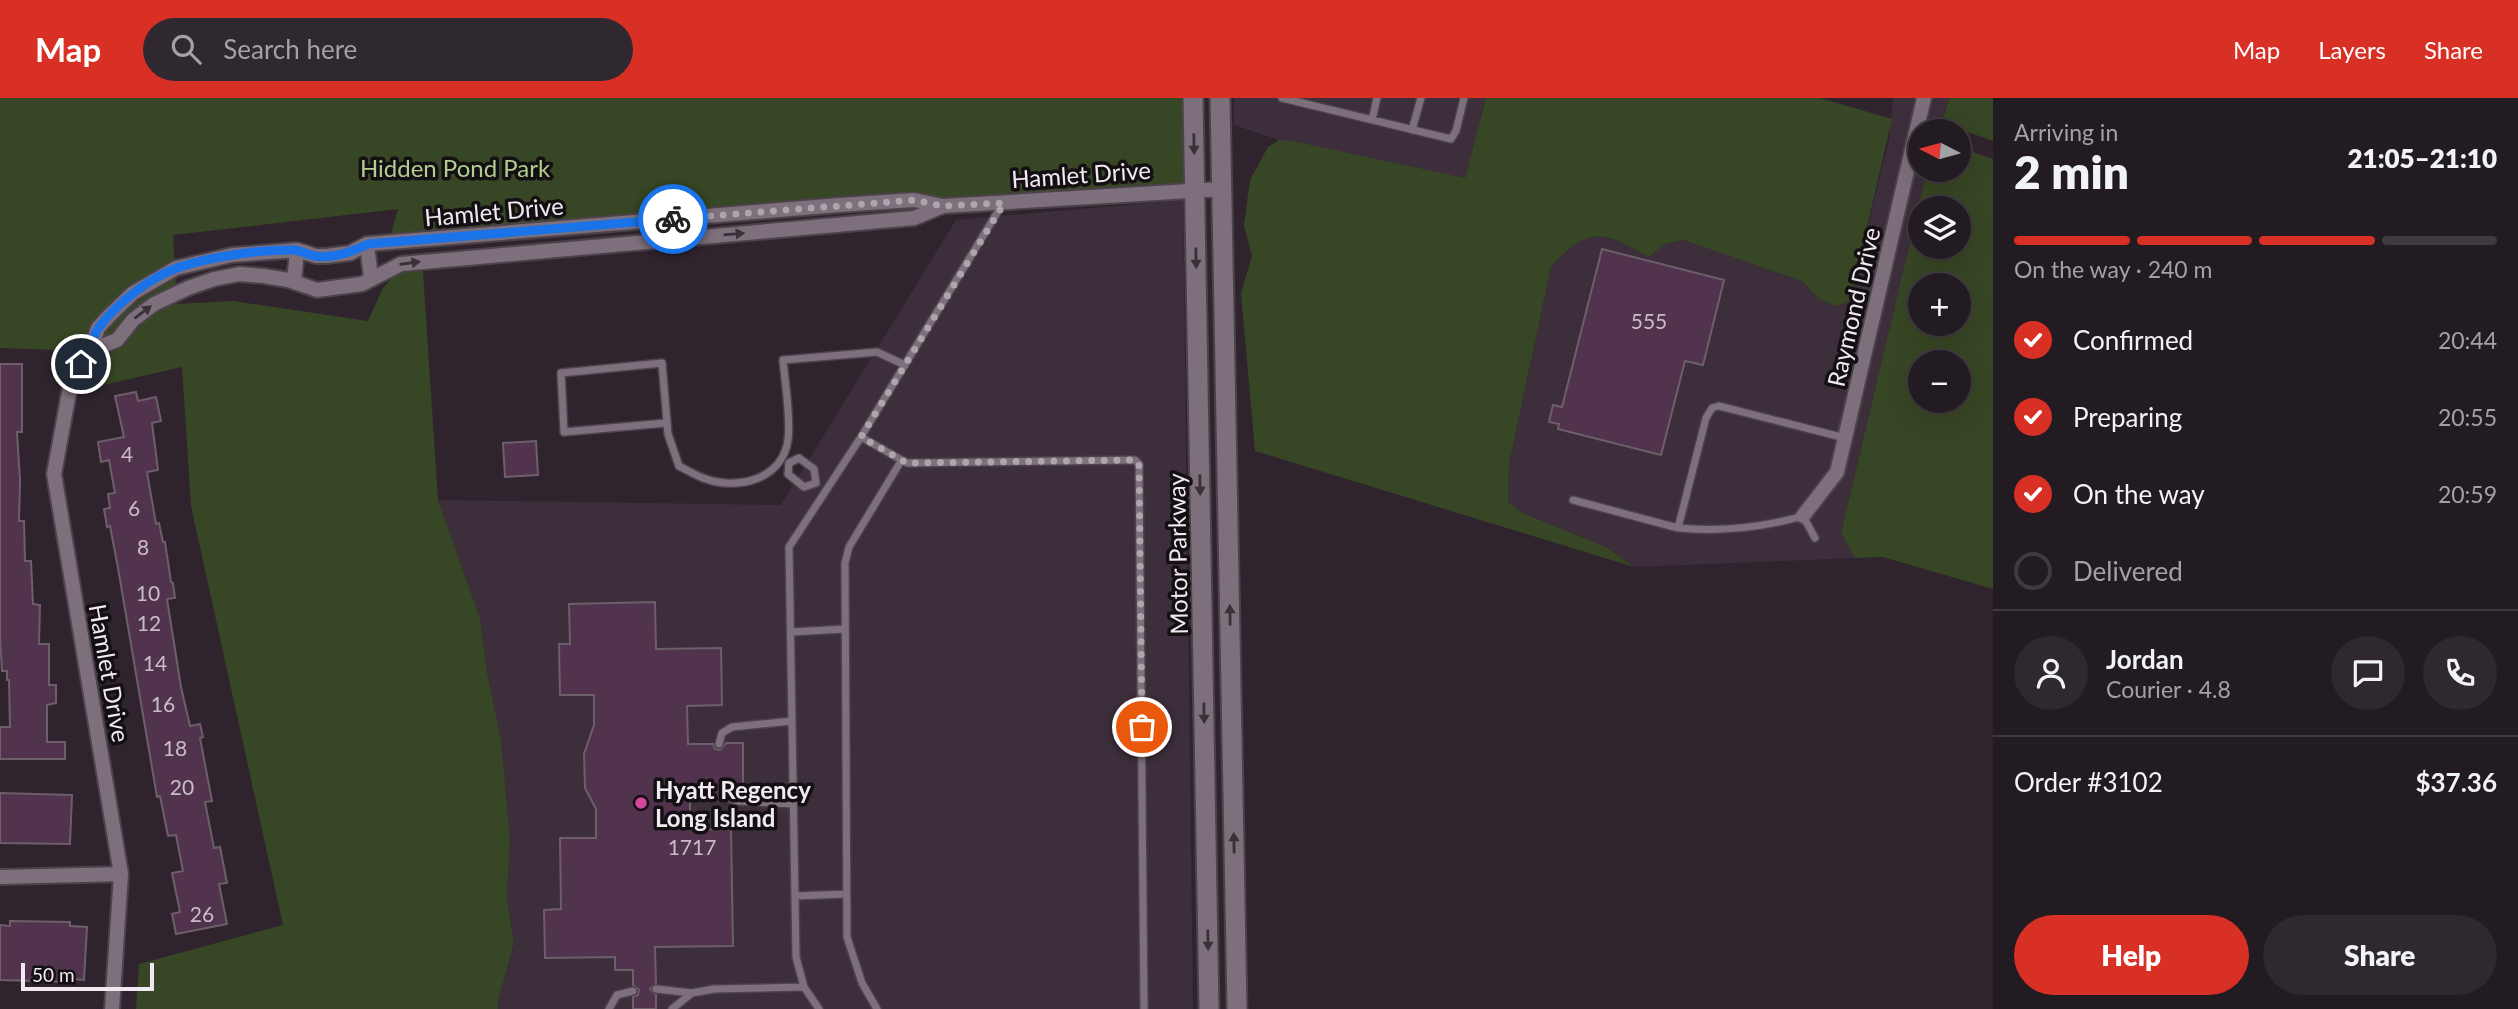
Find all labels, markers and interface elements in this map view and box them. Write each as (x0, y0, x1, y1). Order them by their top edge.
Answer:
search box (143, 18, 633, 81)
text: Map (35, 29, 101, 69)
icon: search (167, 30, 205, 68)
text: Search here (223, 33, 357, 65)
text: Map (2233, 35, 2280, 64)
text: Layers (2318, 35, 2386, 64)
text: Share (2424, 35, 2483, 64)
text: Arriving in (2014, 118, 2118, 146)
north arrow (1908, 119, 1970, 182)
map controls (1908, 119, 1971, 413)
one-way arrow (1188, 133, 1200, 155)
text: 21:05–21:10 (2347, 142, 2497, 174)
text: 2 min (2014, 144, 2129, 199)
park label: Hidden Pond Park (360, 153, 551, 182)
street label: Hamlet Drive (1010, 155, 1152, 193)
courier (638, 184, 708, 254)
street label: Hamlet Drive (423, 190, 565, 232)
button: layers (1908, 196, 1971, 259)
icon: bike (654, 200, 692, 238)
street label: Raymond Drive (1821, 225, 1885, 389)
one-way arrow (723, 228, 745, 239)
one-way arrow (1190, 247, 1202, 269)
text: On the way · 240 m (2014, 255, 2213, 283)
one-way arrow (399, 258, 421, 269)
button: + (1908, 273, 1971, 336)
one-way arrow (134, 305, 153, 319)
house number: 555 (1631, 308, 1667, 333)
icon: check (2014, 321, 2052, 359)
text: Confirmed (2073, 324, 2193, 356)
text: 20:44 (2438, 326, 2497, 354)
pin (51, 334, 111, 394)
icon: home (62, 345, 100, 383)
button: − (1908, 350, 1971, 413)
icon: check (2014, 398, 2052, 436)
text: Preparing (2073, 401, 2182, 433)
text: 20:55 (2438, 403, 2497, 431)
house number: 4 (121, 441, 133, 466)
street label: Motor Parkway (1161, 472, 1193, 635)
one-way arrow (1194, 475, 1206, 497)
icon: check (2014, 475, 2052, 513)
text: On the way (2073, 478, 2205, 510)
text: 20:59 (2438, 480, 2497, 508)
house number: 6 (128, 495, 140, 520)
house number: 8 (137, 534, 149, 559)
text: Delivered (2073, 555, 2183, 587)
house number: 10 (136, 580, 160, 605)
street label: Hamlet Drive (84, 602, 136, 744)
one-way arrow (1224, 604, 1235, 626)
house number: 12 (137, 610, 161, 635)
button: person (2014, 636, 2088, 710)
button: chat (2331, 636, 2405, 710)
button: phone (2423, 636, 2497, 710)
text: Jordan (2106, 643, 2184, 675)
house number: 14 (143, 650, 167, 675)
text: Courier · 4.8 (2106, 675, 2231, 703)
house number: 16 (151, 691, 175, 716)
pin (1112, 697, 1172, 757)
one-way arrow (1198, 702, 1210, 724)
icon: bag (1123, 708, 1161, 746)
house number: 18 (163, 735, 187, 760)
text: Order #3102 (2014, 766, 2163, 798)
text: $37.36 (2415, 766, 2497, 798)
house number: 20 (170, 774, 194, 799)
place label: Hyatt Regency Long Island (655, 775, 811, 832)
marker: Hyatt Regency Long Island (633, 795, 649, 811)
one-way arrow (1228, 832, 1239, 854)
house number: 1717 (668, 834, 716, 859)
house number: 26 (190, 901, 214, 926)
button: Help (2014, 915, 2249, 995)
button: Share (2263, 915, 2497, 995)
one-way arrow (1203, 929, 1214, 951)
scale bar (21, 960, 154, 992)
text: 50 m (32, 963, 75, 986)

